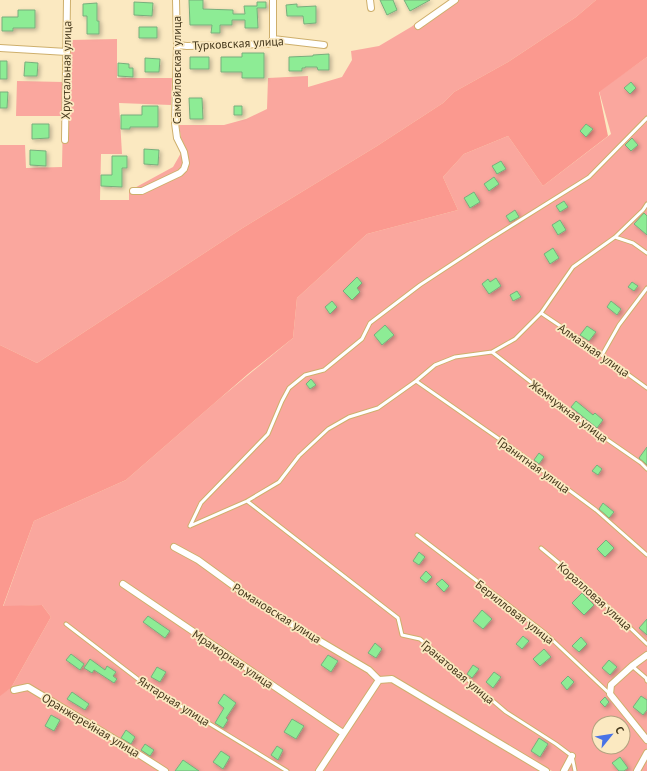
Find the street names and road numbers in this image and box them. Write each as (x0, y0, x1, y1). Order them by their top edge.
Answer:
street label: Самойловская улица (169, 16, 184, 124)
street label: Хрустальная улица (58, 20, 74, 119)
street label: Турковская улица (192, 33, 284, 53)
street label: Алмазная улица (555, 320, 633, 380)
street label: Жемчужная улица (526, 376, 611, 445)
street label: Гранитная улица (495, 434, 573, 496)
street label: Коралловая улица (555, 559, 635, 633)
street label: Берилловая улица (473, 577, 557, 647)
street label: Романовская улица (230, 580, 324, 646)
street label: Мраморная улица (190, 626, 276, 692)
street label: Гранатовая улица (418, 637, 498, 707)
street label: Янтарная улица (135, 673, 213, 729)
street label: Оранжерейная улица (39, 690, 143, 760)

